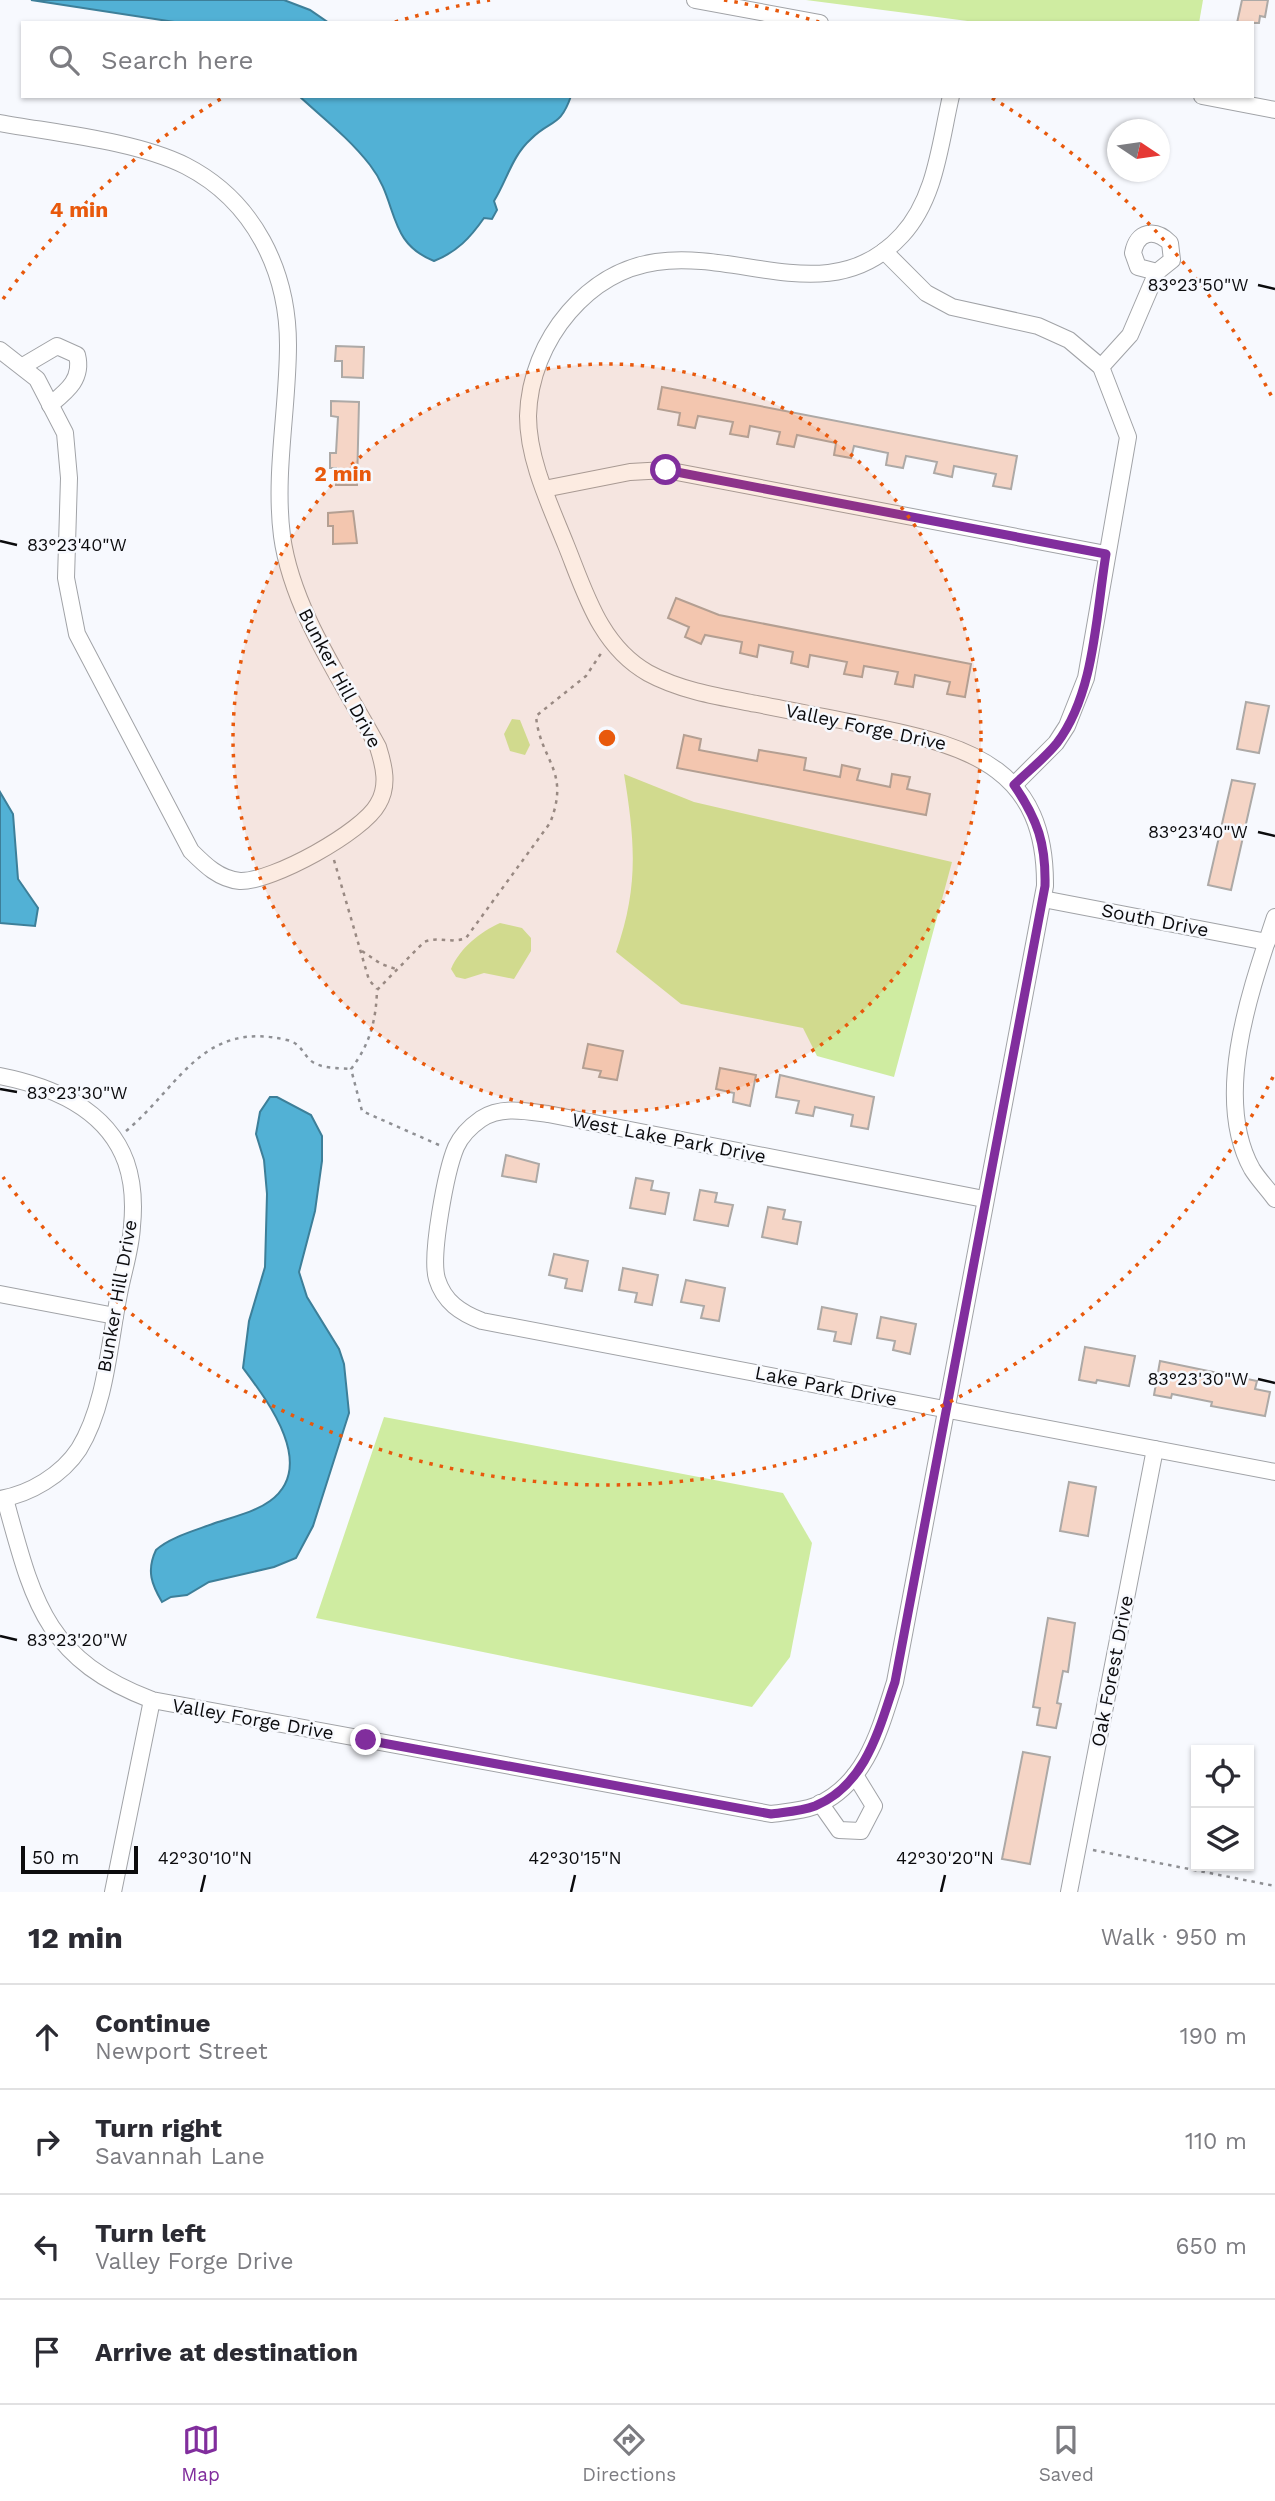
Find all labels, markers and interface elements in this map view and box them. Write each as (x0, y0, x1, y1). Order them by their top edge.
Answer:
search box (21, 21, 1254, 98)
icon: search (45, 41, 83, 79)
text: Search here (101, 45, 253, 75)
north arrow (1107, 119, 1170, 182)
text: 4 min (50, 197, 108, 222)
text: 83°23'50"W (1148, 274, 1248, 295)
route start (650, 454, 681, 485)
text: 2 min (314, 461, 372, 486)
text: 83°23'40"W (27, 534, 127, 555)
street label: Bunker Hill Drive (294, 604, 386, 752)
street label: Valley Forge Drive (783, 699, 949, 755)
centre of rings (595, 726, 619, 750)
text: 83°23'40"W (1148, 821, 1248, 842)
street label: South Drive (1099, 898, 1211, 942)
text: 83°23'30"W (27, 1082, 127, 1103)
street label: West Lake Park Drive (570, 1108, 768, 1168)
street label: Bunker Hill Drive (92, 1218, 142, 1374)
street label: Lake Park Drive (753, 1361, 899, 1411)
text: 83°23'30"W (1148, 1368, 1248, 1389)
street label: Oak Forest Drive (1086, 1593, 1138, 1749)
text: 83°23'20"W (27, 1629, 127, 1650)
street label: Valley Forge Drive (170, 1693, 336, 1745)
route end (350, 1724, 381, 1755)
map controls (1191, 1745, 1254, 1871)
button: locate (1191, 1745, 1254, 1808)
button: layers (1191, 1808, 1254, 1871)
scale bar (21, 1843, 138, 1875)
text: 50 m (32, 1846, 79, 1869)
text: 42°30'10"N (158, 1847, 252, 1868)
text: 42°30'15"N (528, 1847, 622, 1868)
text: 42°30'20"N (896, 1847, 994, 1868)
text: 12 min (28, 1920, 123, 1955)
text: Walk · 950 m (1101, 1924, 1247, 1951)
text: Continue (95, 2008, 211, 2038)
icon: ahead (28, 2018, 66, 2056)
text: 190 m (1180, 2023, 1247, 2050)
text: Newport Street (95, 2038, 268, 2065)
text: Turn right (95, 2113, 222, 2143)
icon: right (28, 2123, 66, 2161)
text: 110 m (1185, 2128, 1247, 2155)
text: Savannah Lane (95, 2143, 265, 2170)
text: Turn left (95, 2218, 206, 2248)
icon: left (28, 2228, 66, 2266)
text: 650 m (1176, 2233, 1247, 2260)
text: Valley Forge Drive (95, 2248, 293, 2275)
icon: arrive (28, 2333, 66, 2371)
text: Arrive at destination (95, 2337, 358, 2367)
tab: Map (181, 2421, 220, 2486)
tab: Directions (582, 2421, 676, 2486)
tab: Saved (1039, 2421, 1094, 2486)

